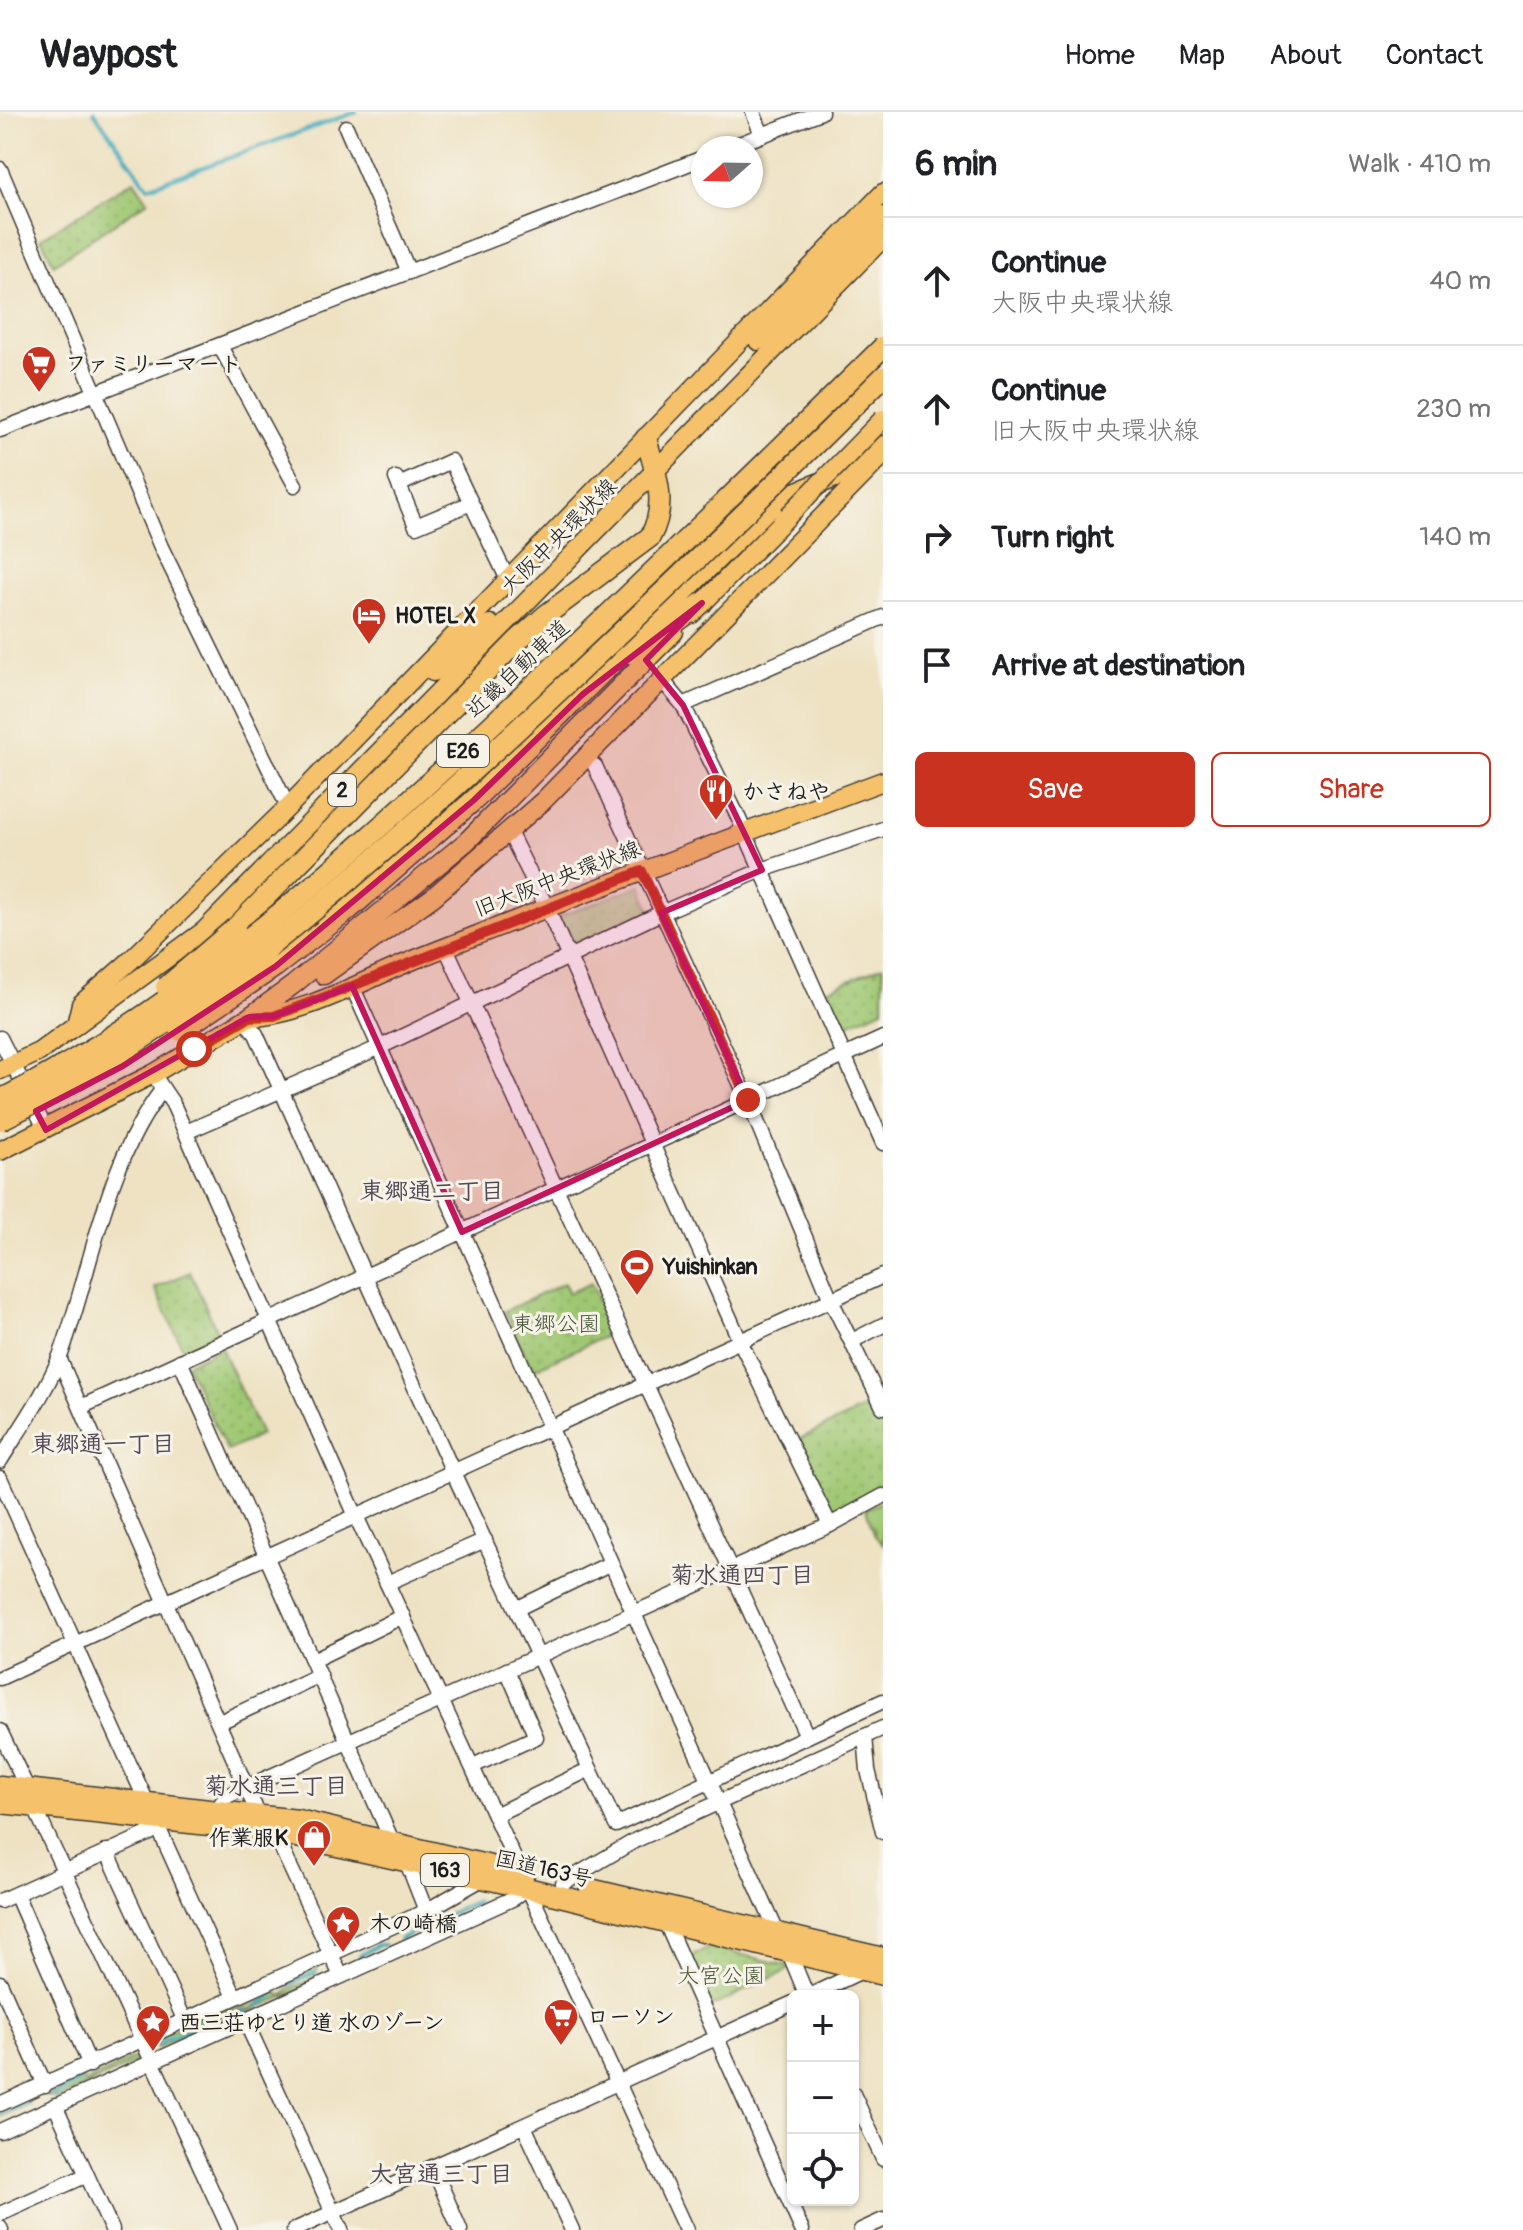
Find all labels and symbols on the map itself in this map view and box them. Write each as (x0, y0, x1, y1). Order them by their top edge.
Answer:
north arrow (691, 136, 763, 208)
supermarket icon: ファミリーマート (20, 344, 58, 394)
place label: ファミリーマート (65, 350, 242, 378)
street label: 大阪中央環状線 (494, 472, 623, 601)
hotel icon: HOTEL X (350, 596, 388, 646)
place label: HOTEL X (395, 602, 476, 630)
street label: 近畿自動車道 (460, 613, 576, 724)
road number: E26 (437, 735, 489, 767)
restaurant icon: かさねや (697, 772, 735, 822)
road number: 2 (328, 774, 356, 806)
place label: かさねや (742, 778, 830, 806)
street label: 旧大阪中央環状線 (470, 834, 645, 924)
route start (176, 1031, 212, 1067)
route end (730, 1082, 766, 1118)
district label: 東郷通二丁目 (360, 1177, 504, 1206)
sports icon: Yuishinkan (618, 1247, 656, 1297)
place label: Yuishinkan (662, 1253, 758, 1281)
park label: 東郷公園 (512, 1310, 600, 1338)
district label: 東郷通一丁目 (31, 1430, 175, 1459)
district label: 菊水通四丁目 (670, 1561, 814, 1590)
district label: 菊水通三丁目 (204, 1772, 348, 1801)
shop icon: 作業服K (295, 1818, 333, 1868)
place label: 作業服K (209, 1824, 289, 1852)
street label: 国道163号 (492, 1844, 595, 1894)
road number: 163 (421, 1854, 469, 1886)
place icon: 木の崎橋 (324, 1904, 362, 1954)
place label: 木の崎橋 (369, 1910, 457, 1938)
park label: 大宮公園 (677, 1962, 765, 1990)
supermarket icon: ローソン (542, 1997, 580, 2047)
place icon: 西三荘ゆとり道 水のゾーン (134, 2003, 172, 2053)
place label: ローソン (587, 2003, 675, 2031)
place label: 西三荘ゆとり道 水のゾーン (179, 2009, 445, 2037)
district label: 大宮通三丁目 (369, 2160, 513, 2189)

